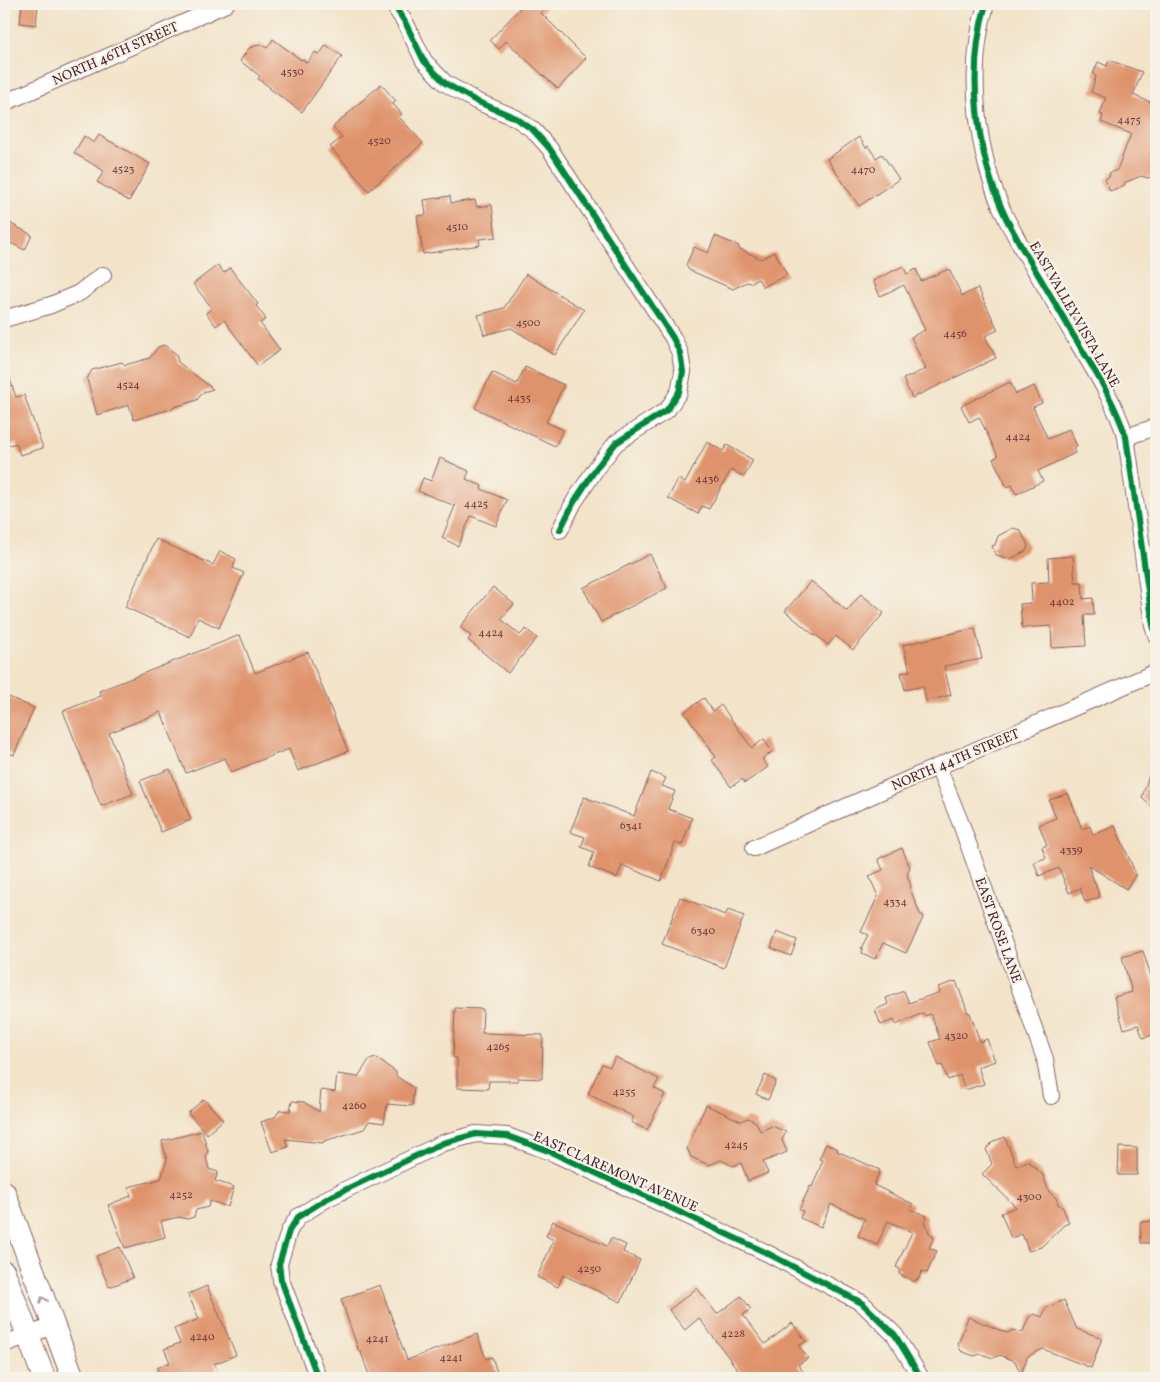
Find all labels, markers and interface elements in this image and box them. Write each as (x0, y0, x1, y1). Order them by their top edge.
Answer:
street label: NORTH 46TH STREET (50, 18, 182, 91)
house number: 4530 (280, 65, 304, 80)
house number: 4475 (1117, 113, 1141, 128)
house number: 4520 (367, 134, 391, 149)
house number: 4523 (112, 162, 135, 177)
house number: 4470 (851, 163, 876, 178)
house number: 4510 (446, 220, 469, 235)
street label: EAST VALLEY VISTA LANE (1024, 238, 1123, 391)
house number: 4500 (516, 316, 541, 331)
house number: 4456 (943, 327, 967, 342)
house number: 4524 (116, 378, 140, 393)
house number: 4435 (507, 391, 531, 406)
house number: 4424 (1005, 430, 1031, 445)
house number: 4436 (695, 472, 719, 487)
house number: 4425 (464, 497, 488, 512)
house number: 4402 (1049, 595, 1075, 610)
house number: 4424 (478, 626, 504, 641)
street label: NORTH 44TH STREET (889, 725, 1023, 796)
house number: 6341 (620, 819, 642, 834)
house number: 4339 (1060, 843, 1083, 858)
street label: EAST ROSE LANE (970, 875, 1026, 986)
house number: 4334 (883, 895, 907, 910)
house number: 6340 (691, 924, 715, 939)
house number: 4320 (944, 1029, 968, 1044)
house number: 4265 (486, 1040, 510, 1055)
house number: 4255 (612, 1085, 636, 1100)
house number: 4260 (342, 1099, 367, 1114)
street label: EAST CLAREMONT AVENUE (530, 1127, 701, 1217)
house number: 4245 (724, 1138, 748, 1153)
house number: 4252 (169, 1188, 193, 1203)
house number: 4300 (1017, 1190, 1042, 1205)
house number: 4250 (577, 1262, 601, 1277)
one-way arrow (39, 1296, 49, 1305)
house number: 4228 (721, 1327, 745, 1342)
house number: 4240 (189, 1330, 215, 1345)
house number: 4241 (366, 1332, 388, 1347)
house number: 4241 (440, 1351, 462, 1366)

